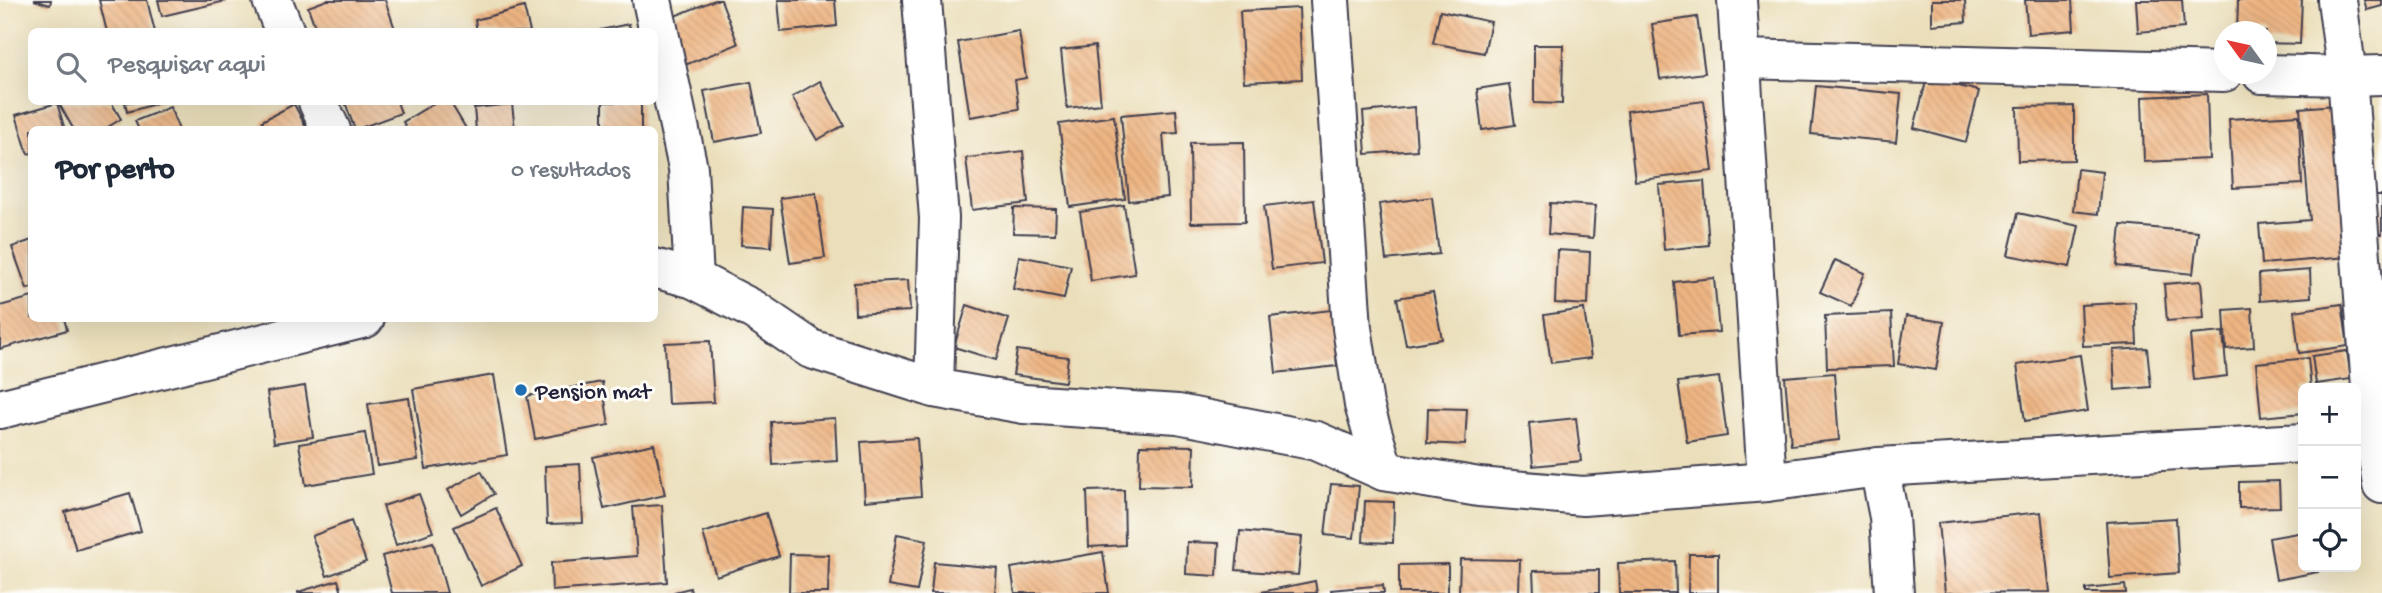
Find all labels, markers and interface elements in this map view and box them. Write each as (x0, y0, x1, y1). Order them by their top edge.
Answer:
north arrow (2214, 21, 2277, 84)
search box (28, 28, 658, 105)
icon: search (52, 48, 90, 86)
text: Pesquisar aqui (108, 51, 266, 82)
text: Por perto (56, 154, 175, 189)
text: 0 resultados (511, 158, 630, 185)
place label: Pension mat (534, 380, 652, 407)
marker: Pension mat (513, 382, 529, 398)
map controls (2298, 383, 2361, 572)
button: + (2298, 383, 2361, 446)
button: − (2298, 446, 2361, 509)
button: locate (2298, 509, 2361, 572)

